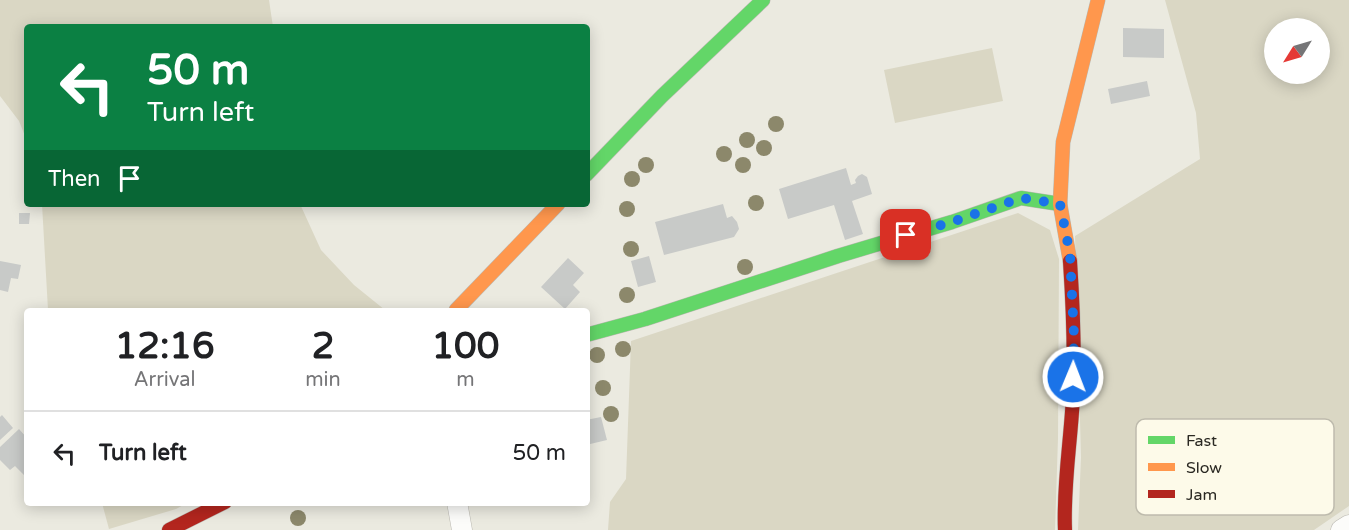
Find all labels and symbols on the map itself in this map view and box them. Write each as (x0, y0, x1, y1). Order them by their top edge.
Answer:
north arrow (1264, 18, 1330, 84)
pin (880, 209, 931, 260)
position arrow (1041, 345, 1105, 409)
legend (1136, 419, 1334, 515)
text: Fast (1186, 431, 1217, 451)
text: Slow (1186, 458, 1222, 478)
text: Jam (1186, 485, 1217, 505)

